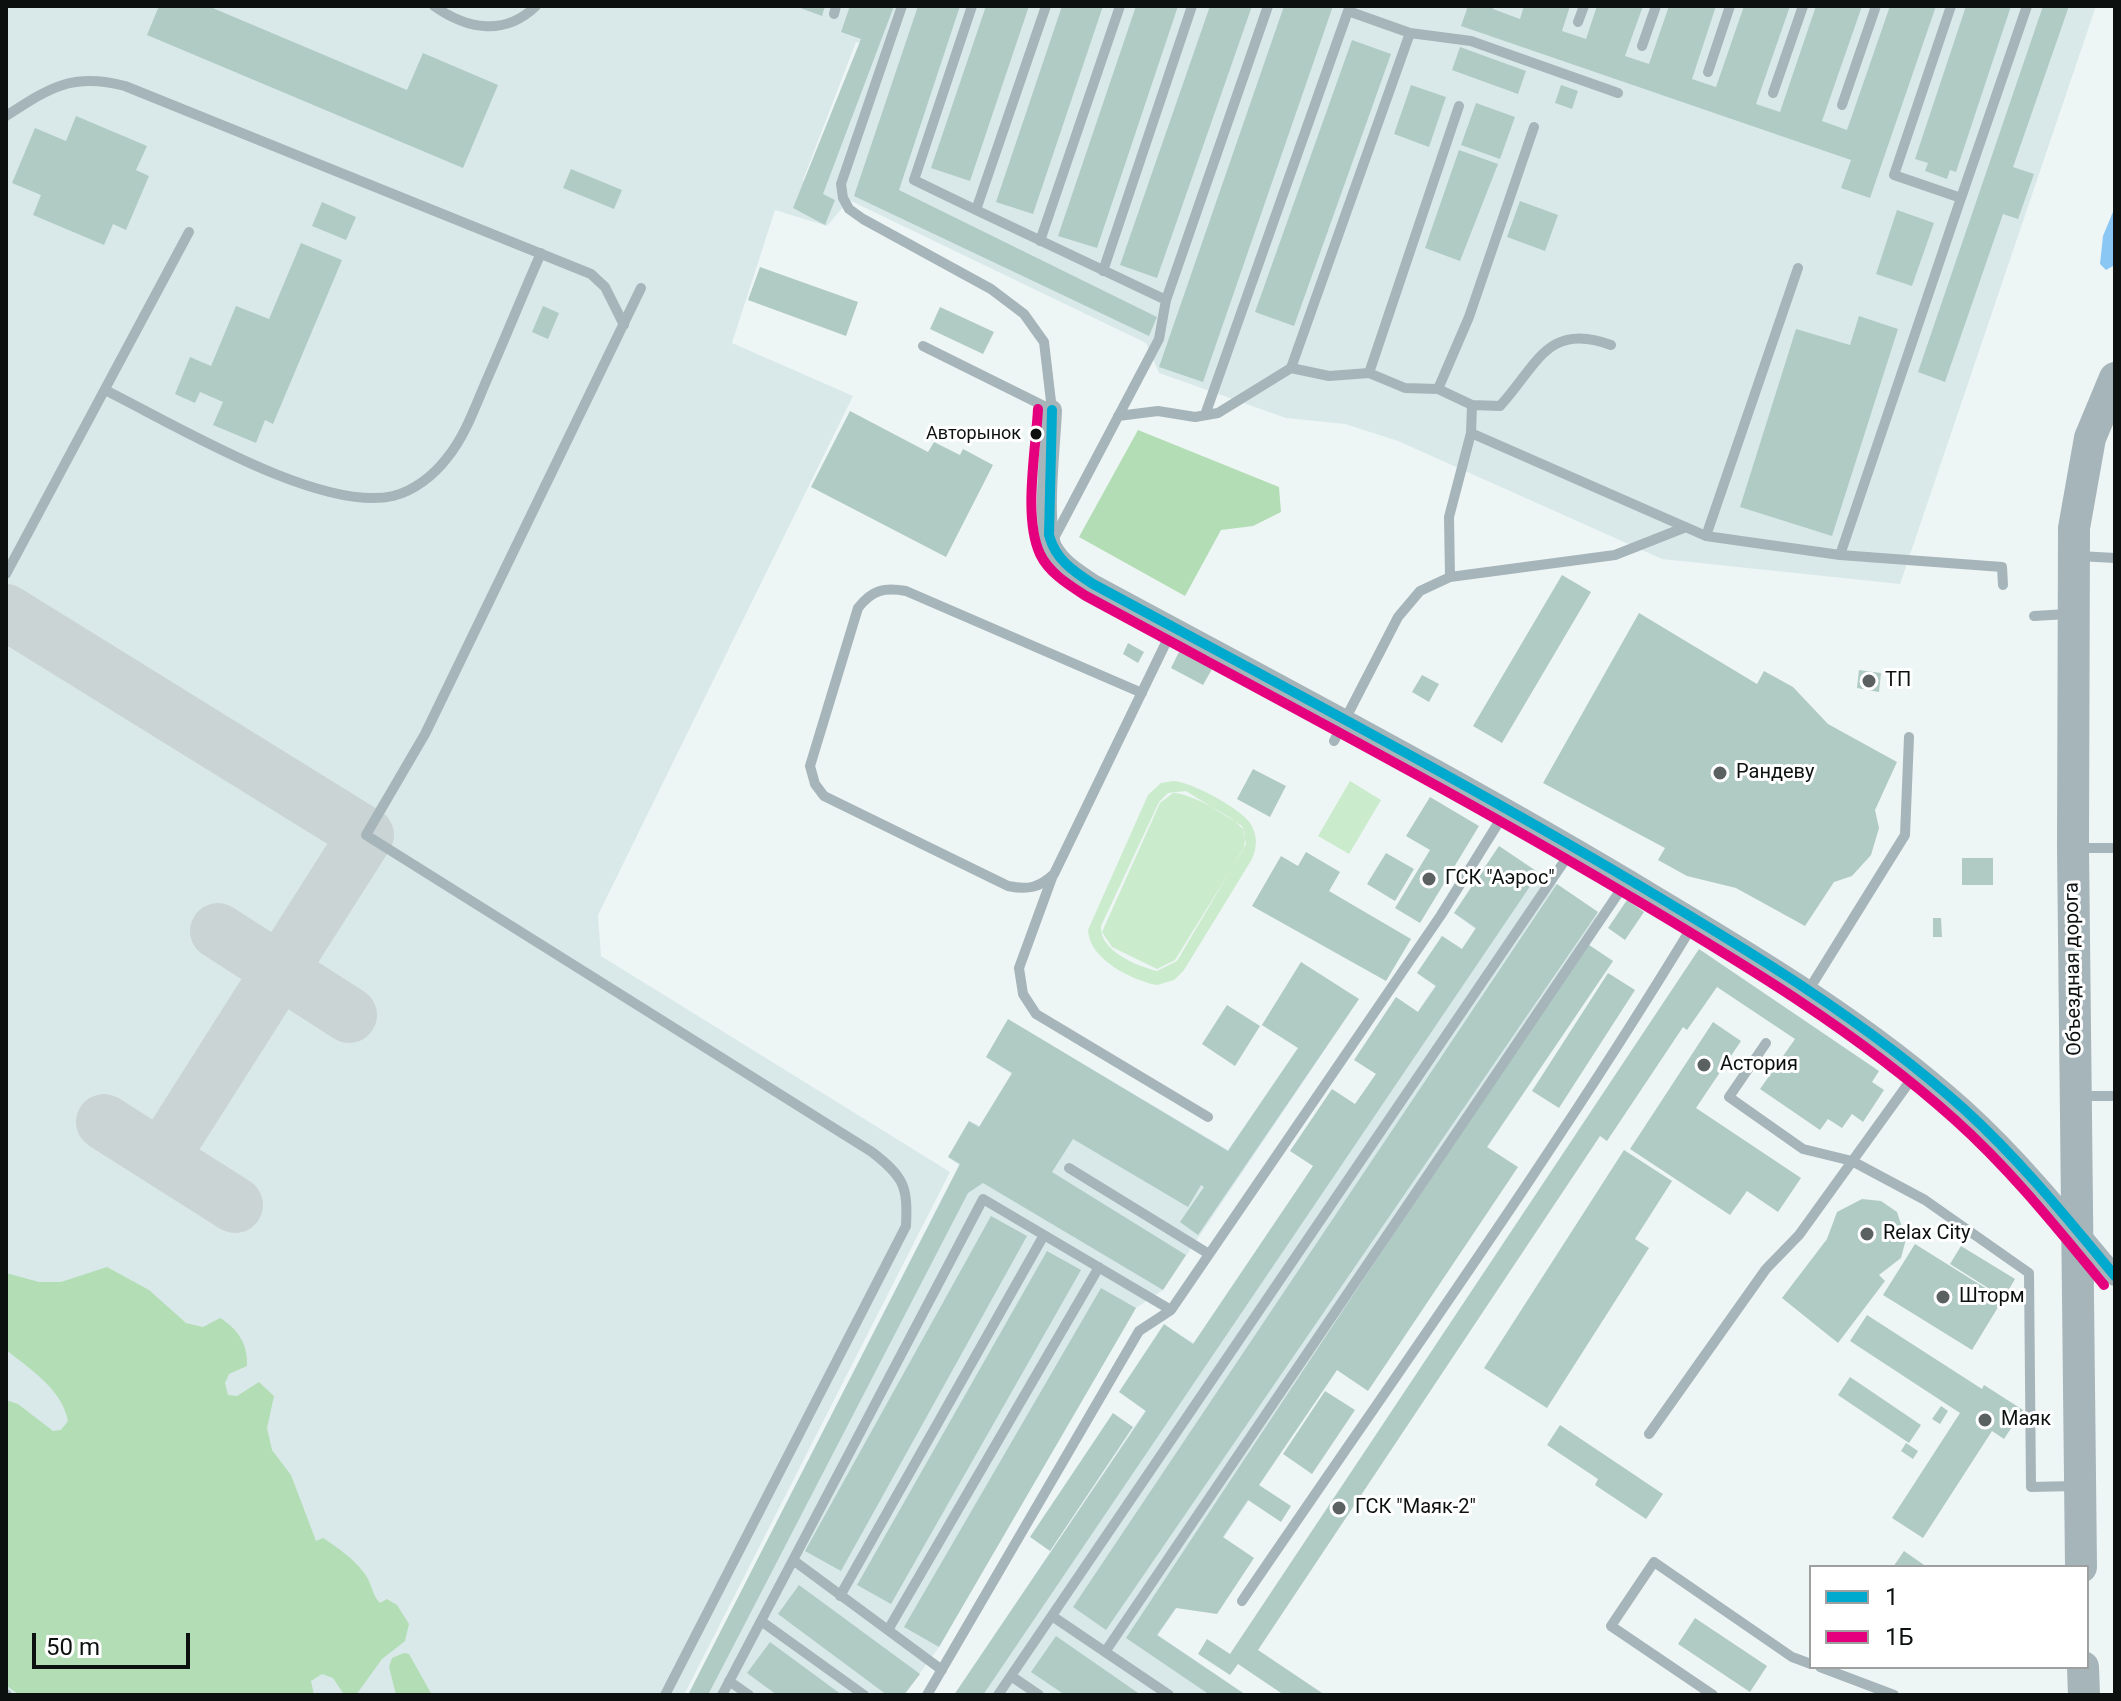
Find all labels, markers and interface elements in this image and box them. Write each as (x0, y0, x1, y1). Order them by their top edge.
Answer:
place label: Авторынок (926, 423, 1021, 445)
marker: Авторынок (1028, 426, 1044, 442)
place label: ТП (1885, 669, 1911, 693)
marker: ТП (1860, 672, 1878, 690)
place label: Рандеву (1736, 761, 1814, 785)
marker: Рандеву (1711, 764, 1729, 782)
place label: ГСК "Аэрос" (1445, 867, 1555, 891)
marker: ГСК "Аэрос" (1420, 870, 1438, 888)
street label: Объездная дорога (2060, 882, 2088, 1056)
place label: Астория (1720, 1053, 1798, 1077)
marker: Астория (1695, 1056, 1713, 1074)
place label: Relax City (1883, 1222, 1970, 1246)
marker: Relax City (1858, 1225, 1876, 1243)
place label: Шторм (1959, 1285, 2024, 1309)
marker: Шторм (1934, 1288, 1952, 1306)
place label: Маяк (2001, 1408, 2051, 1432)
marker: Маяк (1976, 1411, 1994, 1429)
place label: ГСК "Маяк-2" (1355, 1496, 1476, 1520)
marker: ГСК "Маяк-2" (1330, 1499, 1348, 1517)
legend (1809, 1565, 2089, 1669)
text: 1 (1885, 1583, 1899, 1611)
scale bar (36, 1617, 194, 1667)
text: 1Б (1885, 1623, 1914, 1651)
text: 50 m (46, 1633, 100, 1661)

